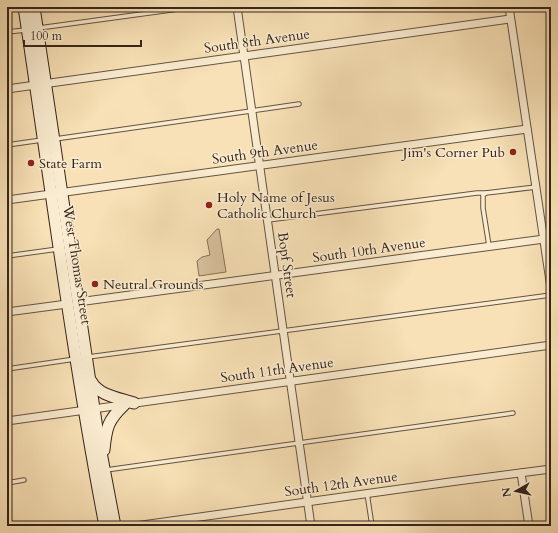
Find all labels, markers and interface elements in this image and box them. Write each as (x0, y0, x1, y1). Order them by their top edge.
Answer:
scale bar (24, 22, 141, 48)
street label: South 8th Avenue (203, 24, 311, 58)
text: 100 m (30, 28, 63, 44)
street label: South 9th Avenue (211, 135, 319, 169)
place label: Jim's Corner Pub (401, 143, 505, 162)
marker: Jim's Corner Pub (508, 147, 518, 157)
place label: State Farm (39, 154, 102, 173)
marker: State Farm (26, 158, 36, 168)
place label: Holy Name of Jesus Catholic Church (217, 188, 335, 223)
marker: Holy Name of Jesus Catholic Church (204, 200, 214, 210)
street label: West Thomas Street (58, 203, 96, 326)
street label: Bopf Street (273, 231, 301, 300)
street label: South 10th Avenue (311, 233, 427, 267)
place label: Neutral Grounds (103, 275, 204, 294)
marker: Neutral Grounds (90, 279, 100, 289)
street label: South 11th Avenue (219, 353, 335, 387)
street label: South 12th Avenue (283, 467, 399, 501)
north arrow (496, 471, 536, 511)
text: N (498, 486, 515, 498)

